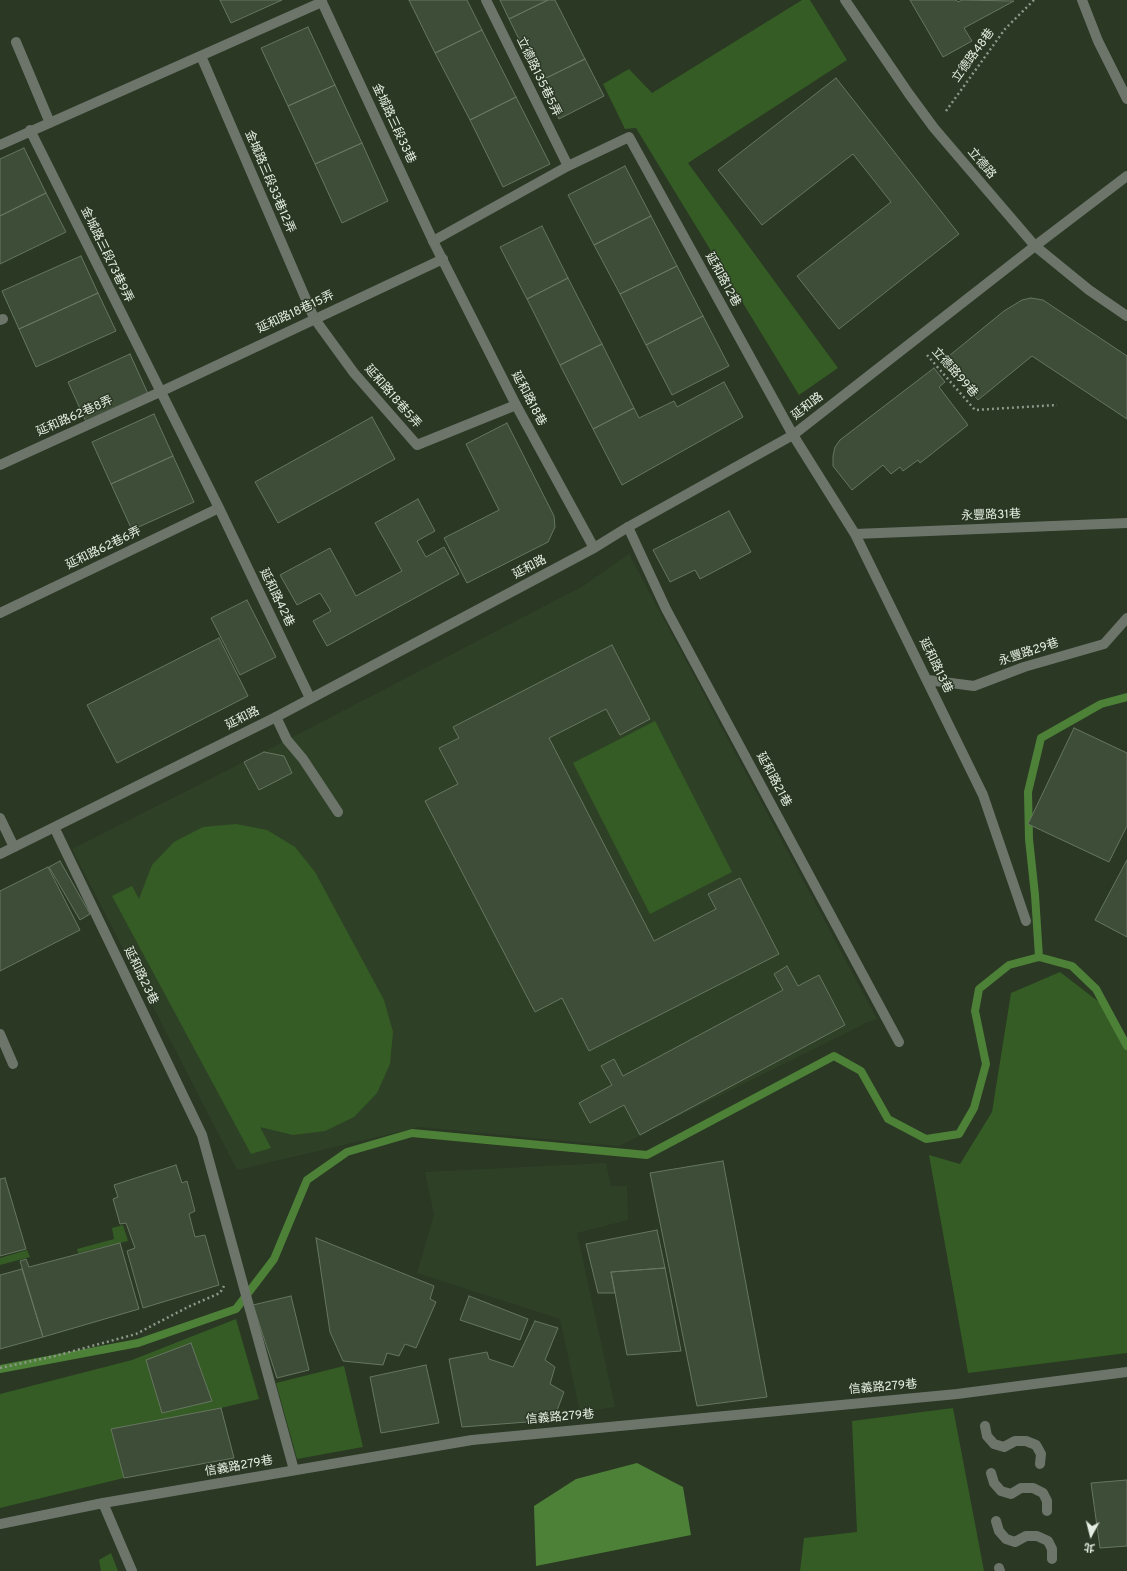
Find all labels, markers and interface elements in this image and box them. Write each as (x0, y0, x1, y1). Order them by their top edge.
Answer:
street label: 立德路48巷 (950, 26, 998, 86)
street label: 立德路135巷5弄 (513, 35, 563, 119)
street label: 金城路三段33巷 (368, 82, 418, 166)
street label: 金城路三段33巷12弄 (241, 128, 297, 236)
street label: 立德路 (964, 146, 998, 182)
street label: 金城路三段73巷9弄 (77, 205, 135, 305)
street label: 延和路12巷 (701, 250, 743, 310)
street label: 延和路18巷15弄 (255, 289, 337, 337)
street label: 立德路99巷 (928, 345, 980, 401)
street label: 延和路18巷5弄 (361, 362, 423, 432)
street label: 延和路18巷 (508, 369, 548, 429)
street label: 延和路 (789, 390, 827, 424)
street label: 延和路62巷8弄 (35, 394, 115, 440)
street label: 永豐路31巷 (961, 508, 1021, 524)
street label: 延和路62巷6弄 (64, 525, 144, 573)
street label: 延和路 (511, 553, 549, 583)
street label: 延和路42巷 (256, 567, 296, 629)
street label: 延和路13巷 (915, 636, 955, 696)
street label: 永豐路29巷 (997, 636, 1061, 670)
street label: 延和路 (224, 704, 262, 734)
street label: 延和路21巷 (753, 750, 793, 810)
street label: 延和路23巷 (120, 945, 160, 1007)
street label: 信義路279巷 (848, 1378, 918, 1398)
street label: 信義路279巷 (525, 1408, 595, 1428)
street label: 信義路279巷 (204, 1454, 274, 1480)
north arrow (1071, 1515, 1111, 1555)
text: 北 (1083, 1539, 1096, 1555)

